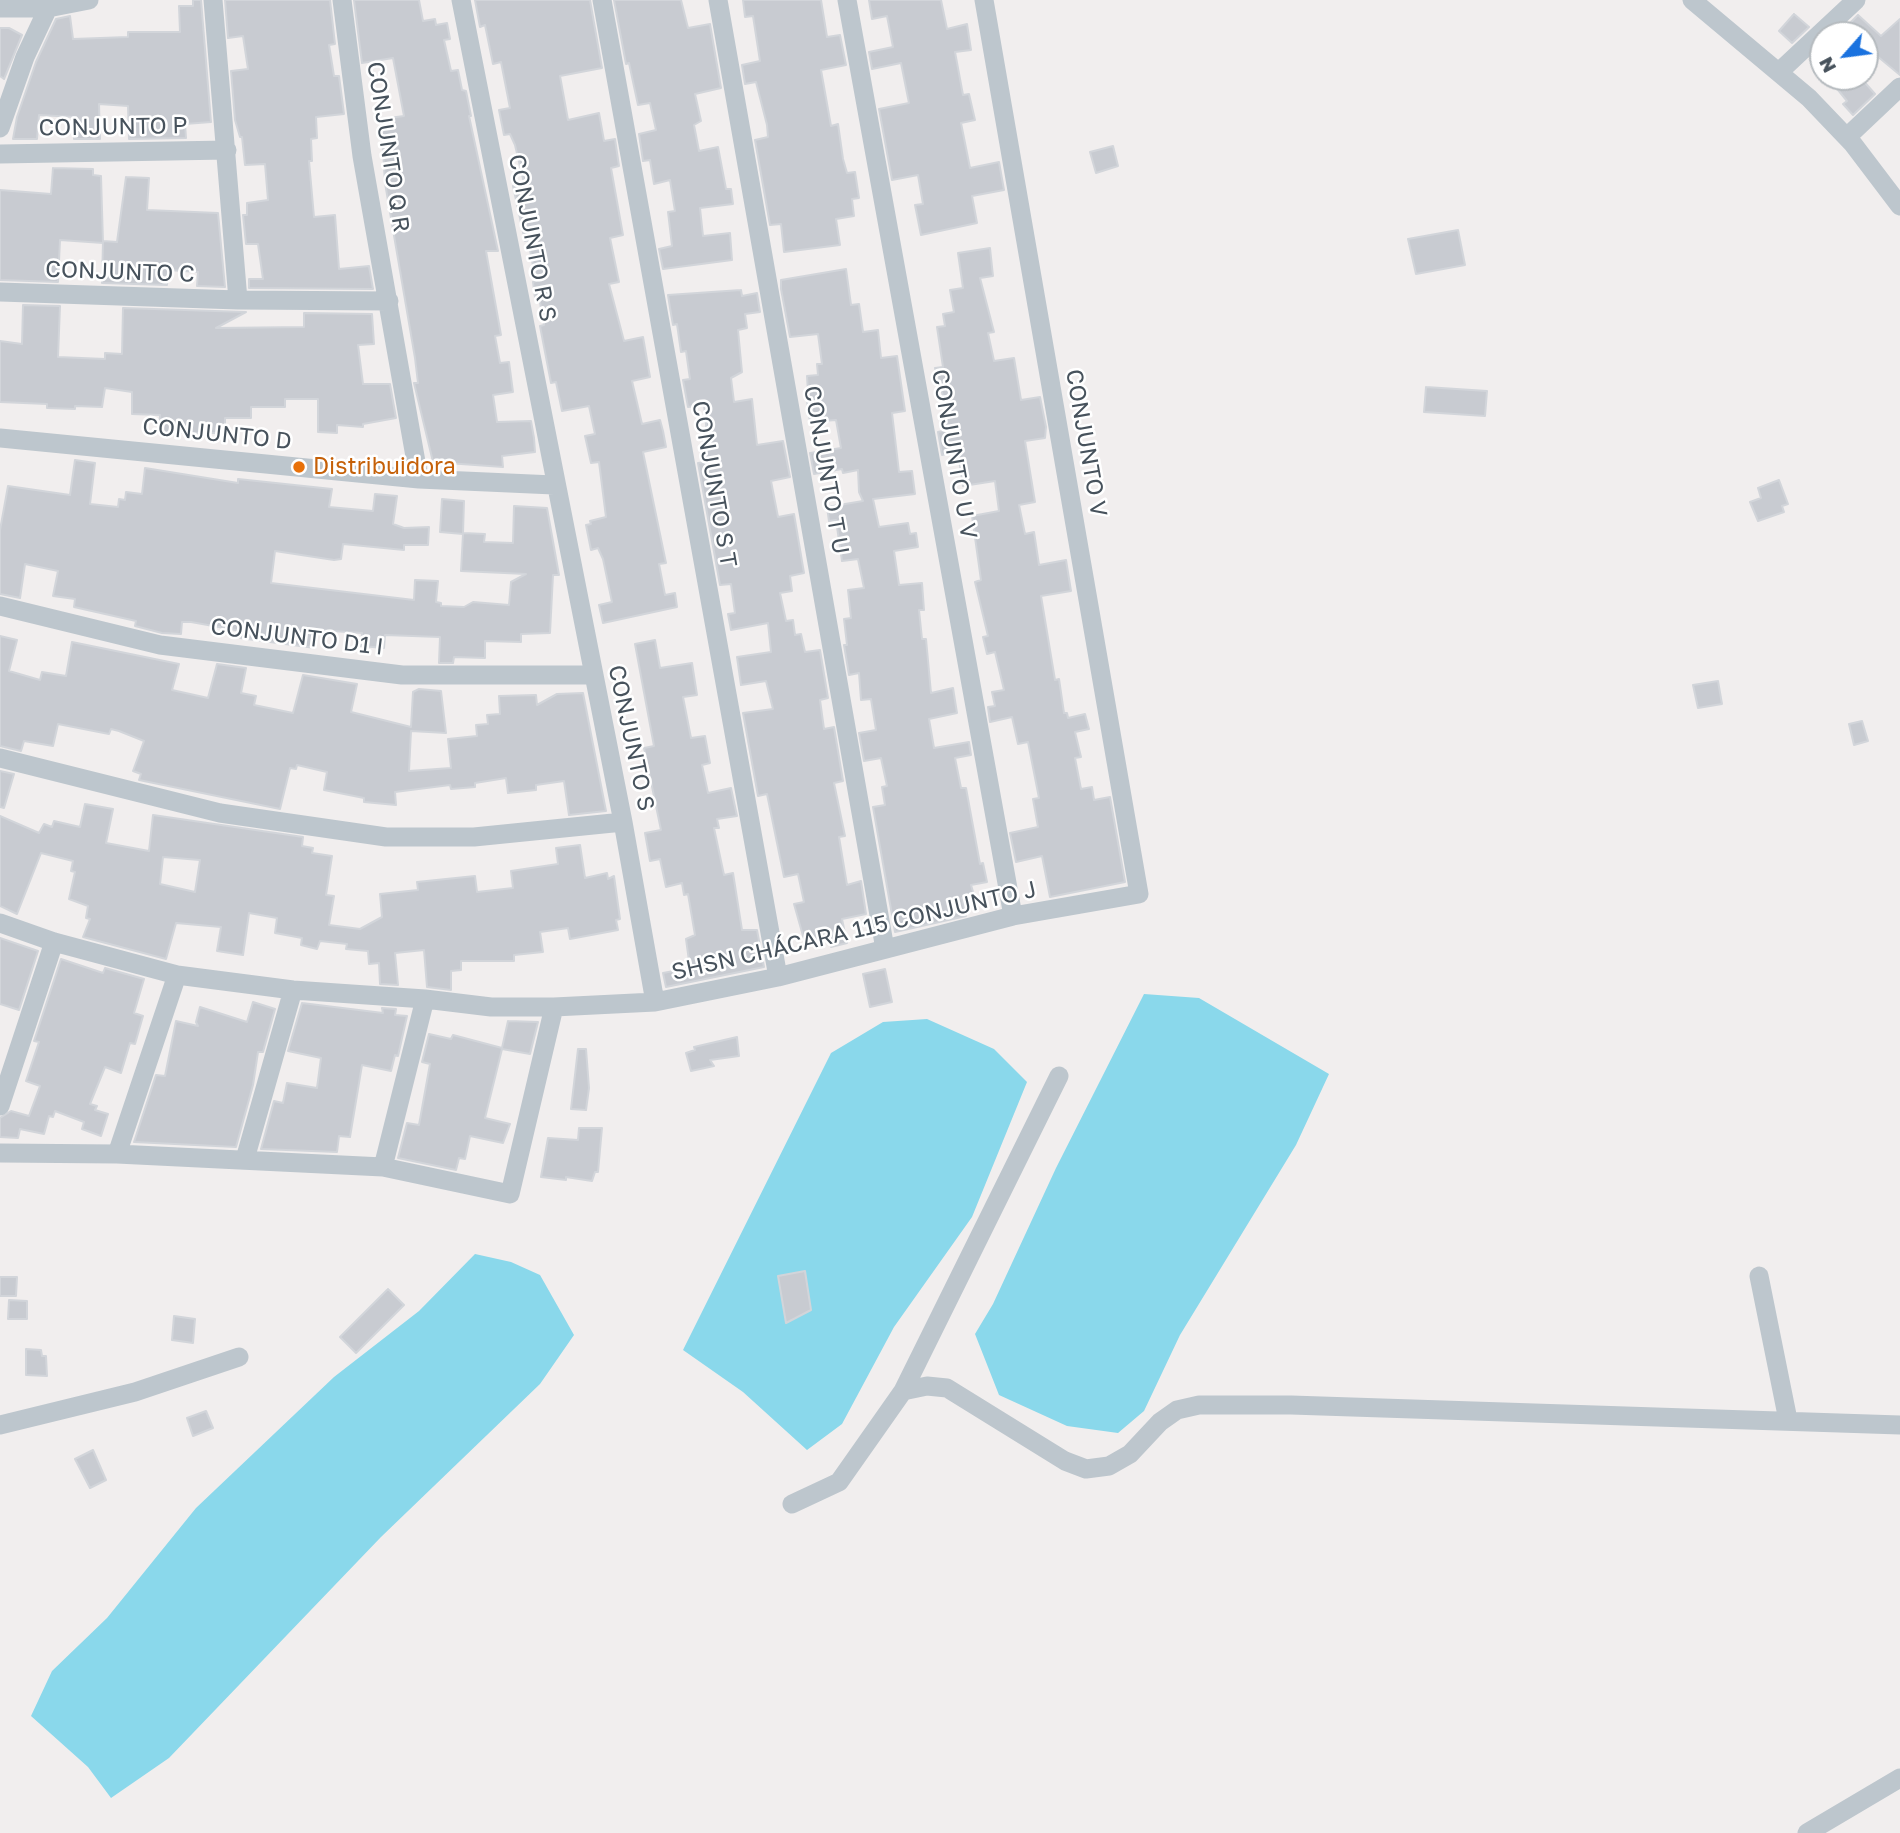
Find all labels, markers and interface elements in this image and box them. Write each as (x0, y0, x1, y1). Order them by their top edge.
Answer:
north arrow (1809, 21, 1879, 91)
text: N (1813, 53, 1840, 77)
street label: CONJUNTO Q R (361, 60, 415, 234)
street label: CONJUNTO P (38, 112, 188, 142)
street label: CONJUNTO R S (502, 152, 562, 324)
street label: CONJUNTO C (45, 256, 195, 288)
street label: CONJUNTO U V (926, 367, 982, 541)
street label: CONJUNTO V (1059, 367, 1113, 519)
street label: CONJUNTO T U (798, 384, 854, 556)
street label: CONJUNTO S T (686, 399, 742, 569)
street label: CONJUNTO D (141, 412, 293, 456)
place label: Distribuidora (313, 453, 456, 481)
marker: Distribuidora (291, 459, 307, 475)
street label: CONJUNTO D1 I (209, 613, 385, 661)
street label: CONJUNTO S (602, 663, 660, 813)
street label: SHSN CHÁCARA 115 CONJUNTO J (669, 876, 1039, 986)

